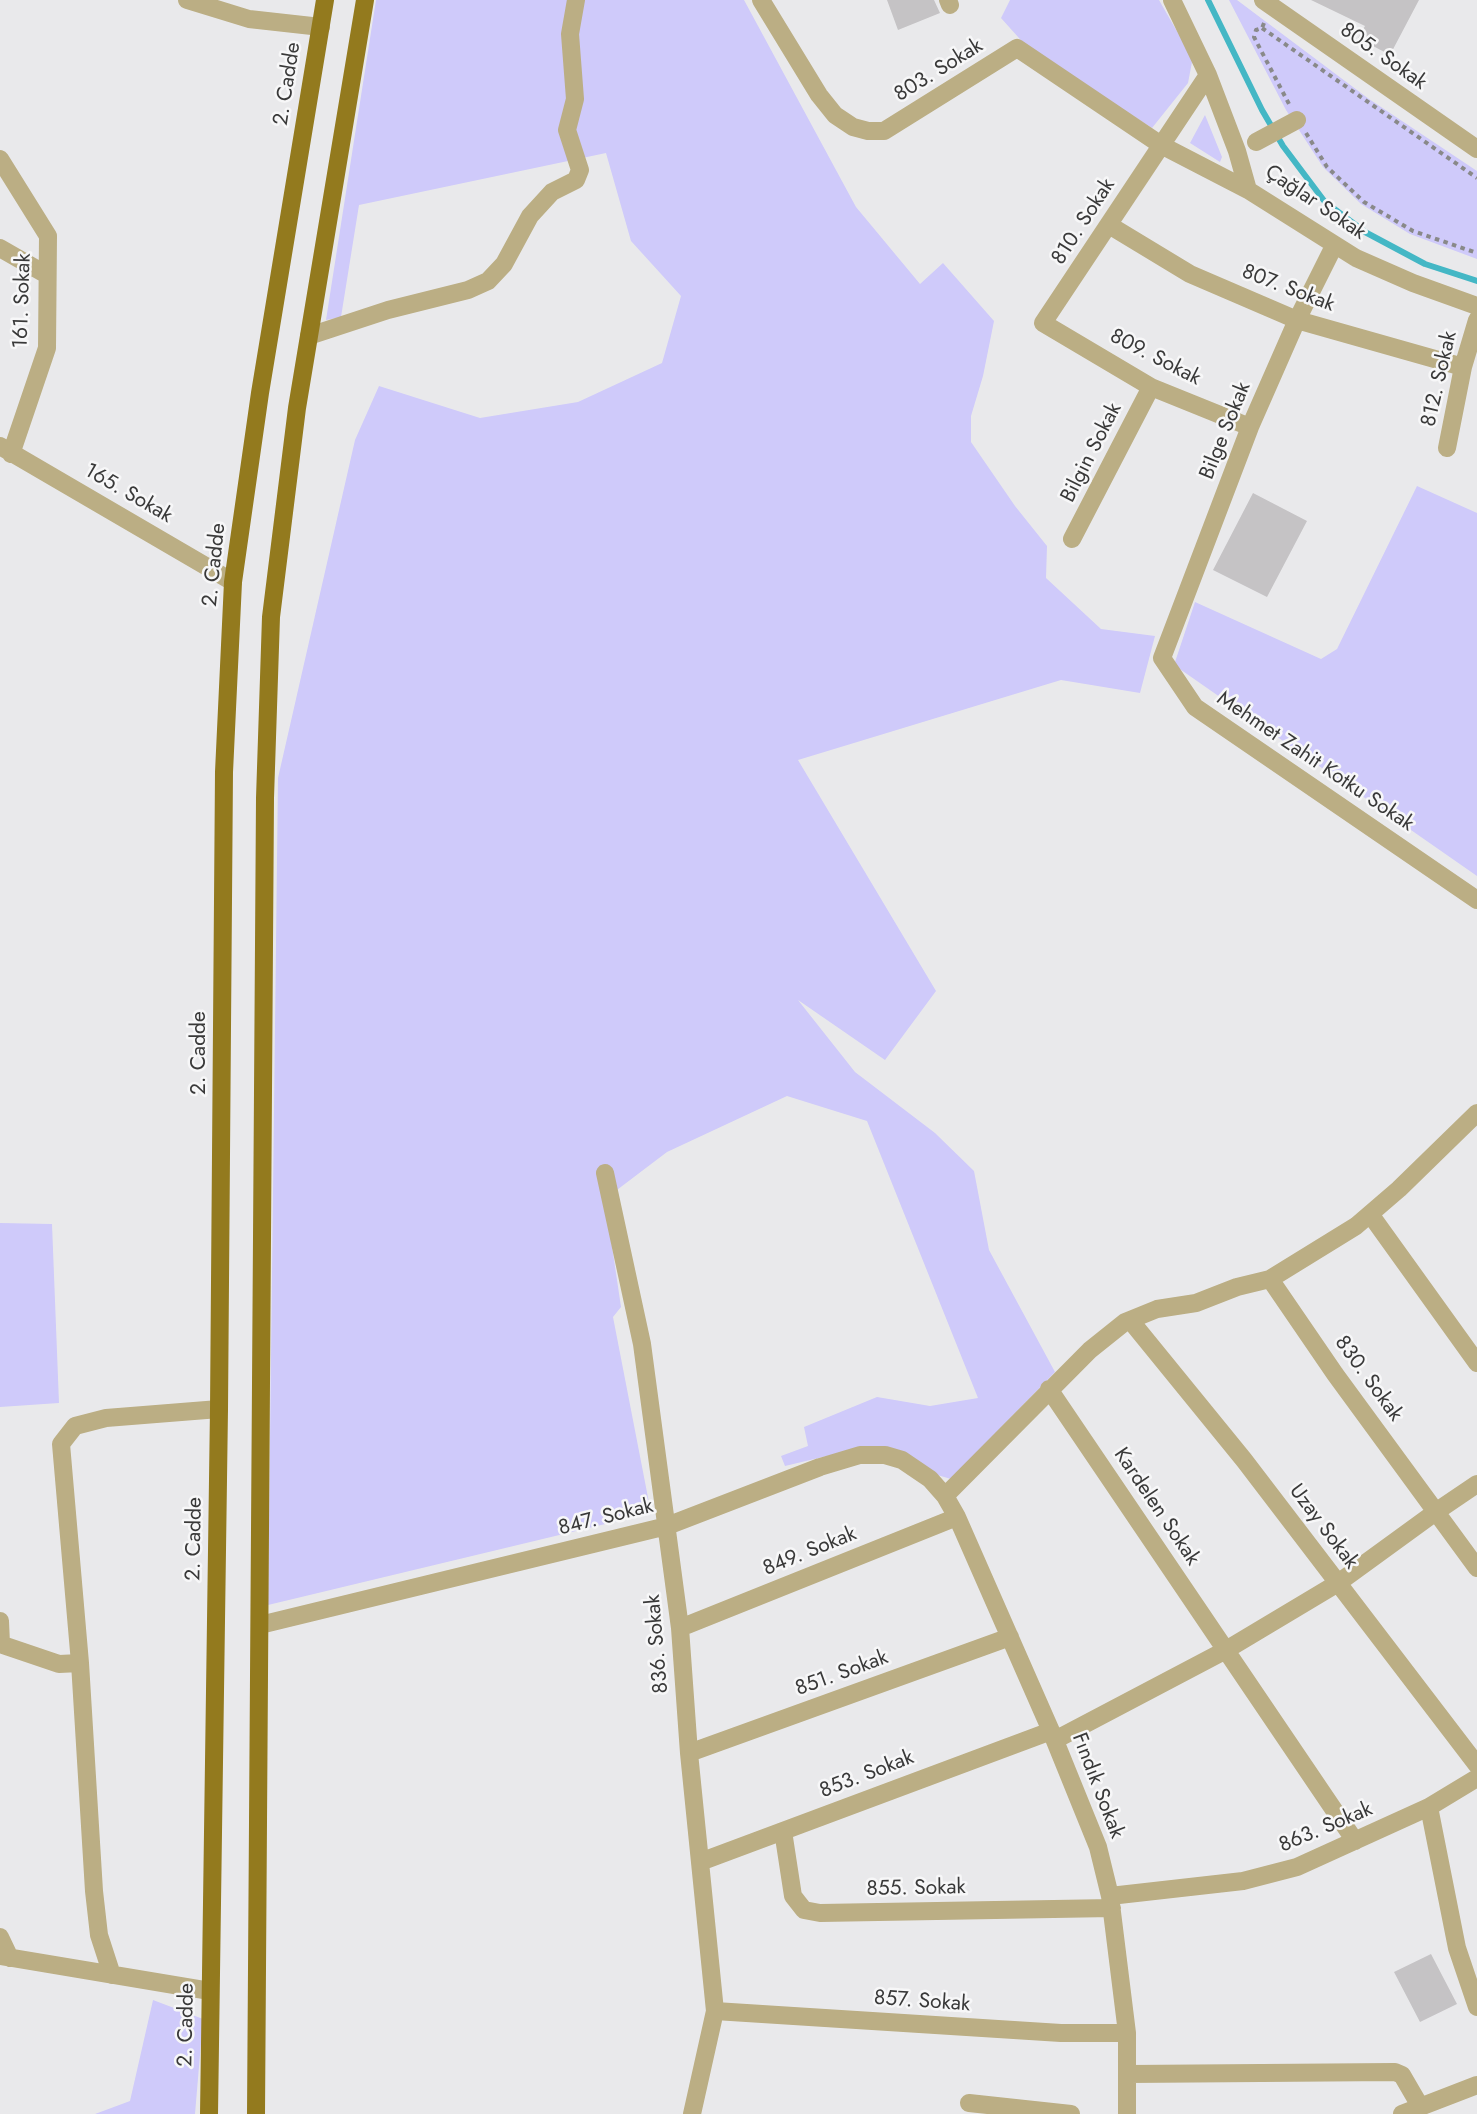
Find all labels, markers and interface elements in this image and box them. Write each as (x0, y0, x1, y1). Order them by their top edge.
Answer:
street label: 805. Sokak (1335, 18, 1431, 96)
street label: 803. Sokak (890, 34, 988, 108)
street label: 2. Cadde (269, 41, 307, 127)
street label: Çağlar Sokak (1260, 160, 1370, 246)
street label: 810. Sokak (1047, 174, 1121, 270)
street label: 161. Sokak (9, 253, 37, 349)
street label: 807. Sokak (1238, 260, 1338, 318)
street label: 809. Sokak (1105, 324, 1205, 392)
street label: 812. Sokak (1417, 329, 1463, 429)
street label: Bilge Sokak (1195, 379, 1257, 483)
street label: Bilgin Sokak (1056, 399, 1128, 507)
street label: 165. Sokak (79, 459, 177, 529)
street label: 2. Cadde (198, 522, 232, 608)
street label: Mehmet Zahit Kotku Sokak (1212, 687, 1418, 837)
street label: 2. Cadde (187, 1011, 213, 1095)
street label: 830. Sokak (1329, 1331, 1407, 1427)
street label: Kardelen Sokak (1107, 1443, 1205, 1571)
street label: Uzay Sokak (1283, 1480, 1363, 1574)
street label: 847. Sokak (556, 1494, 656, 1542)
street label: 2. Cadde (182, 1497, 208, 1581)
street label: 849. Sokak (760, 1522, 860, 1582)
street label: 836. Sokak (641, 1593, 675, 1695)
street label: 851. Sokak (792, 1646, 892, 1702)
street label: Fındık Sokak (1065, 1730, 1129, 1842)
street label: 853. Sokak (816, 1746, 918, 1804)
street label: 863. Sokak (1276, 1797, 1376, 1859)
street label: 855. Sokak (866, 1876, 966, 1902)
street label: 2. Cadde (174, 1983, 200, 2067)
street label: 857. Sokak (873, 1986, 971, 2018)

